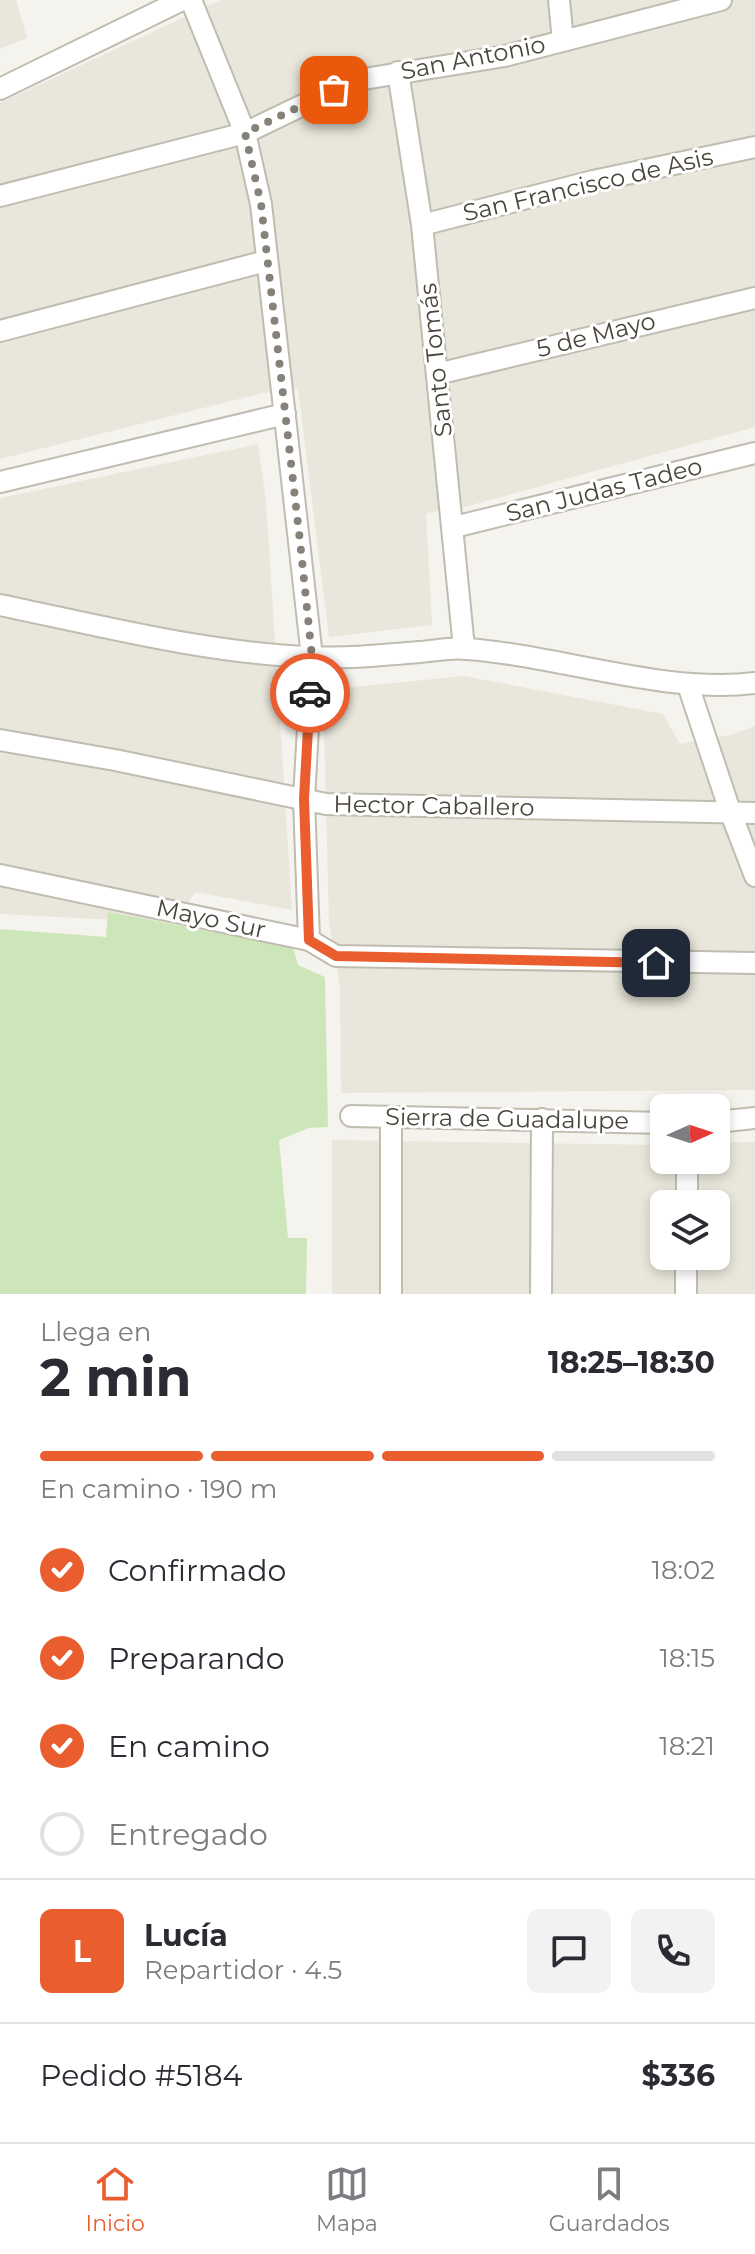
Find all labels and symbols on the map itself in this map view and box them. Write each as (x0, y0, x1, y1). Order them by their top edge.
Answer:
street label: San Antonio (398, 29, 548, 86)
pin (300, 56, 368, 124)
street label: San Francisco de Asis (460, 142, 716, 227)
street label: Santo Tomás (413, 282, 458, 438)
street label: 5 de Mayo (534, 306, 658, 363)
street label: San Judas Tadeo (503, 451, 705, 528)
courier (270, 653, 350, 733)
street label: Hector Caballero (333, 789, 535, 822)
street label: Mayo Sur (154, 893, 268, 944)
pin (622, 929, 690, 997)
north arrow (650, 1094, 730, 1174)
street label: Sierra de Guadalupe (385, 1102, 629, 1135)

